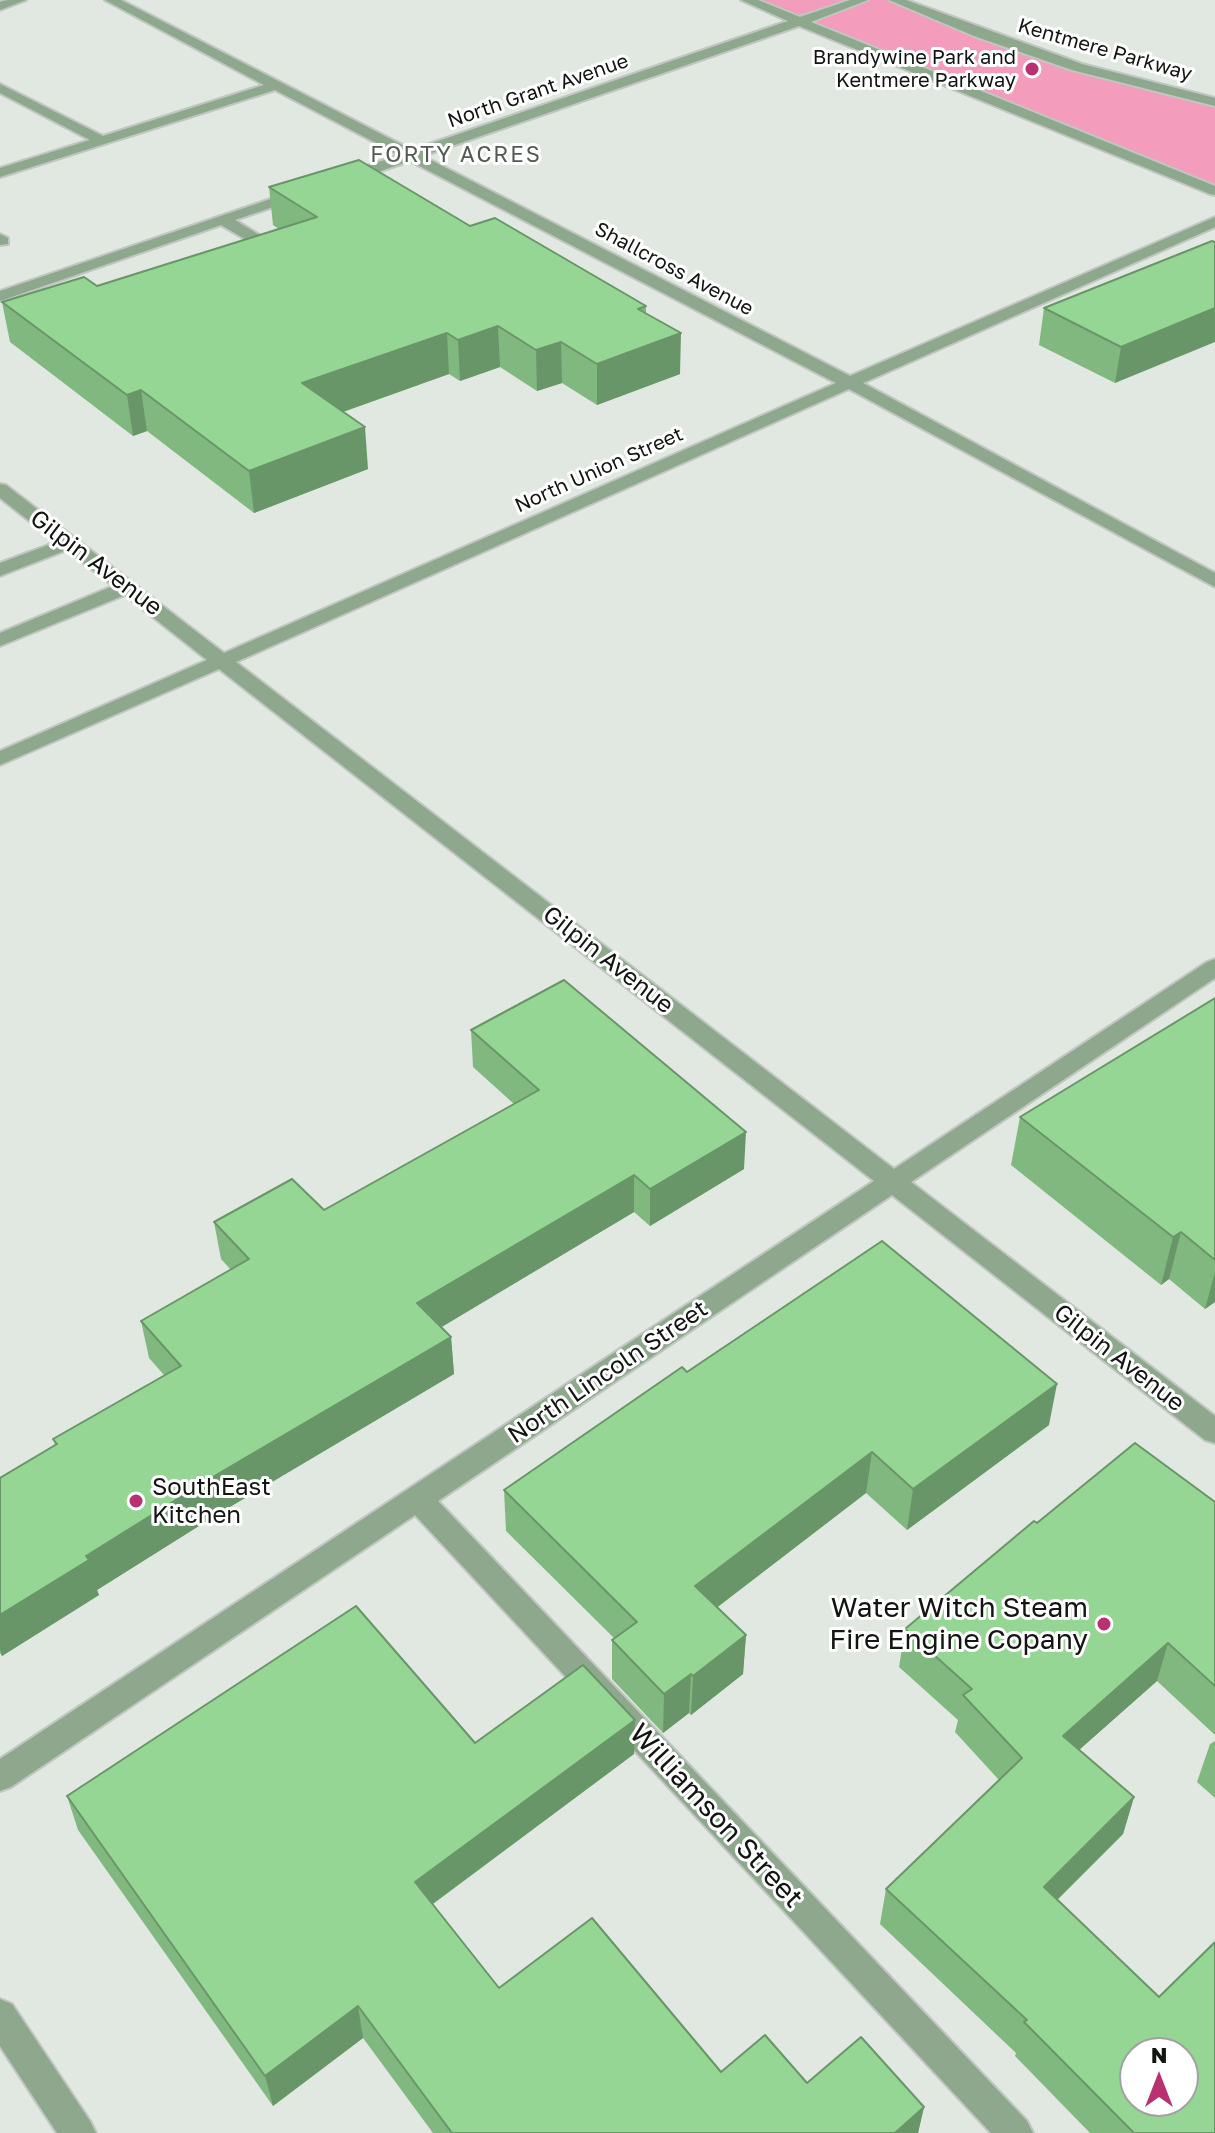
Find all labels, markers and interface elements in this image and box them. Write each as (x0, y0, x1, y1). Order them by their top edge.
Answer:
street label: Kentmere Parkway (1015, 14, 1195, 86)
place label: Brandywine Park and Kentmere Parkway (813, 46, 1016, 93)
street label: North Grant Avenue (445, 49, 631, 133)
marker: Brandywine Park and Kentmere Parkway (1023, 60, 1041, 78)
district label: FORTY ACRES (370, 142, 542, 168)
street label: Shallcross Avenue (591, 217, 757, 321)
street label: North Union Street (511, 422, 687, 518)
street label: Gilpin Avenue (24, 504, 168, 622)
street label: Gilpin Avenue (537, 900, 679, 1020)
street label: North Lincoln Street (503, 1294, 713, 1450)
street label: Gilpin Avenue (1048, 1298, 1190, 1418)
place label: SouthEast Kitchen (152, 1473, 271, 1529)
marker: SouthEast Kitchen (127, 1492, 145, 1510)
place label: Water Witch Steam Fire Engine Copany (829, 1591, 1088, 1657)
marker: Water Witch Steam Fire Engine Copany (1095, 1615, 1113, 1633)
street label: Williamson Street (622, 1717, 810, 1915)
north arrow (1119, 2037, 1199, 2117)
text: N (1151, 2041, 1167, 2068)

